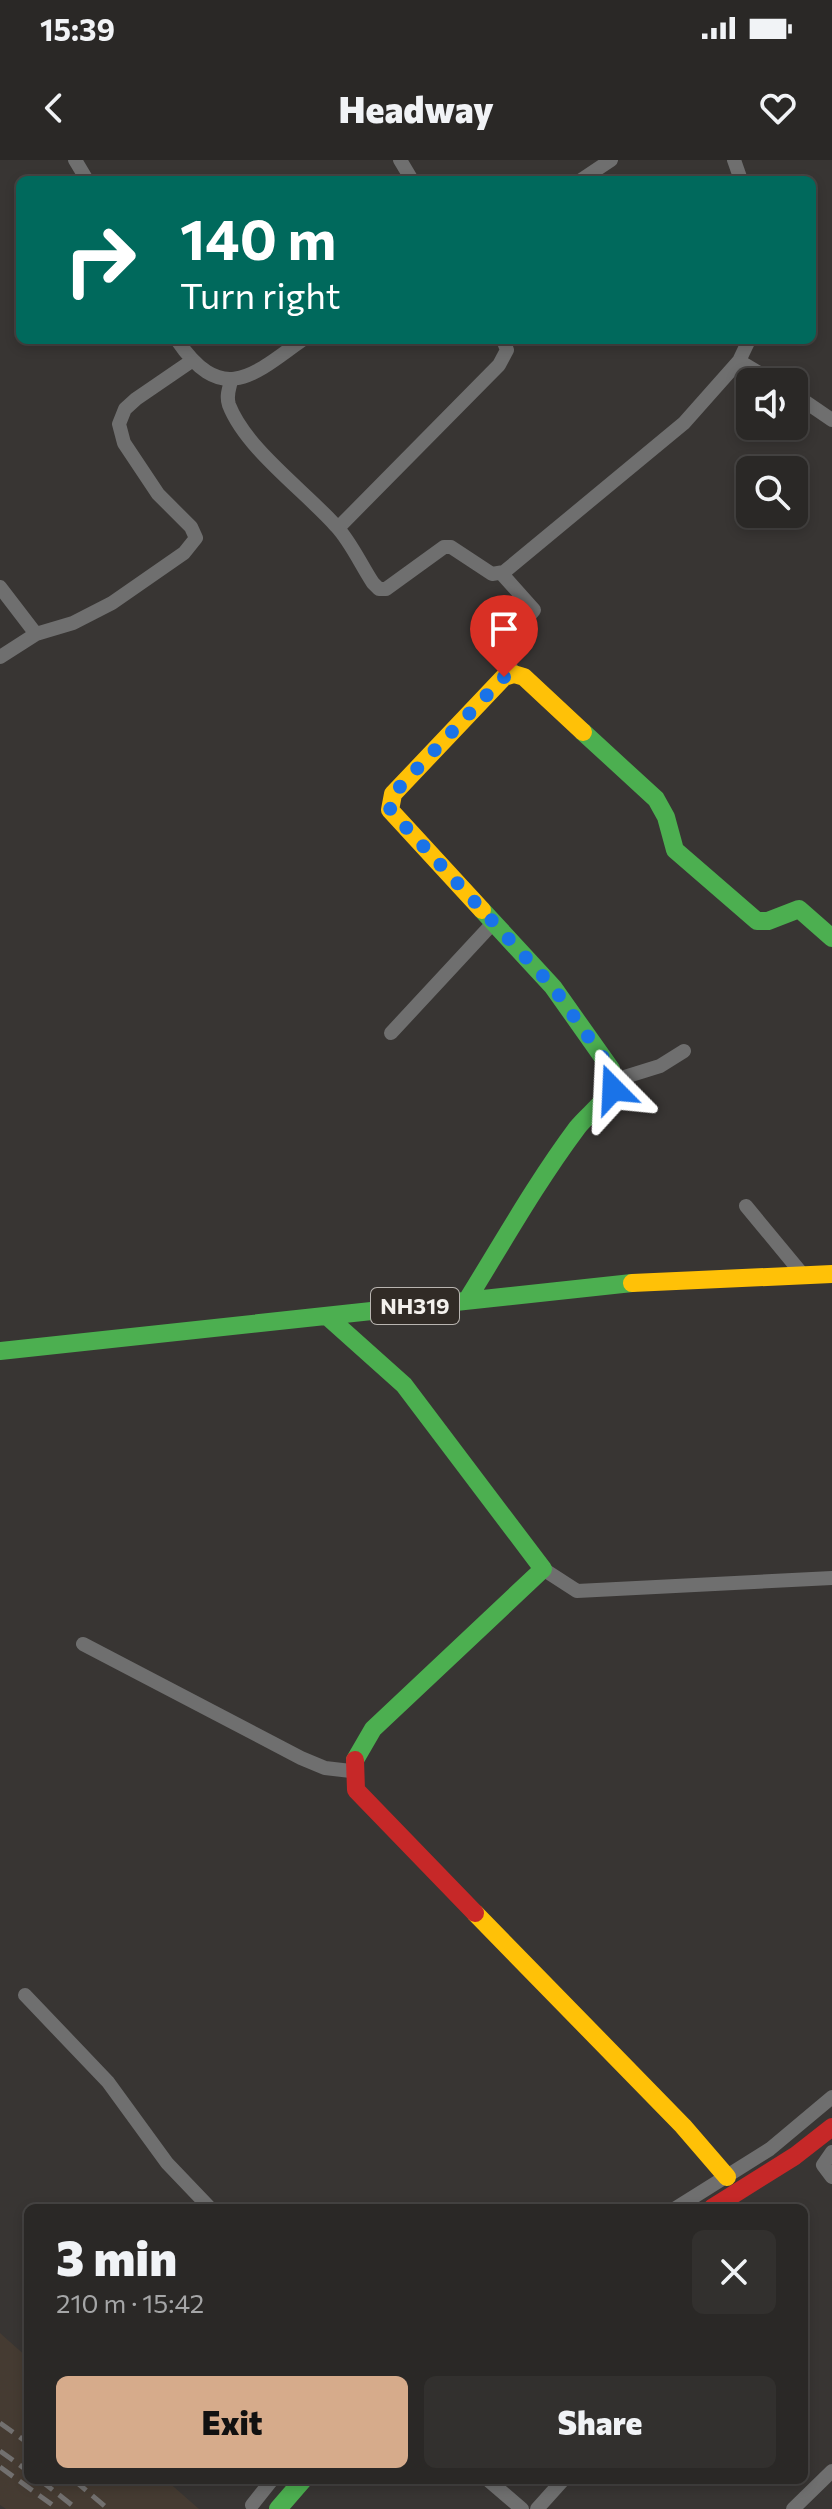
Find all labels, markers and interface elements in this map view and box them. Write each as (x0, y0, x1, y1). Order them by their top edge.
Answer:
text: 15:39 (40, 10, 115, 47)
icon: back (32, 86, 76, 130)
text: Headway (338, 86, 494, 130)
icon: heart (756, 86, 800, 130)
text: 140 m (180, 203, 336, 272)
icon: right (48, 208, 152, 312)
text: Turn right (180, 272, 341, 316)
map controls (736, 368, 808, 528)
button: sound (736, 368, 808, 440)
button: search (736, 456, 808, 528)
pin (470, 595, 538, 677)
icon: arrive (482, 607, 526, 651)
position arrow (571, 1047, 655, 1131)
road number: NH319 (371, 1288, 459, 1324)
text: 3 min (56, 2227, 177, 2286)
button: close (692, 2230, 776, 2314)
text: 210 m · 15:42 (56, 2287, 204, 2318)
button: Exit (56, 2376, 408, 2468)
button: Share (424, 2376, 776, 2468)

